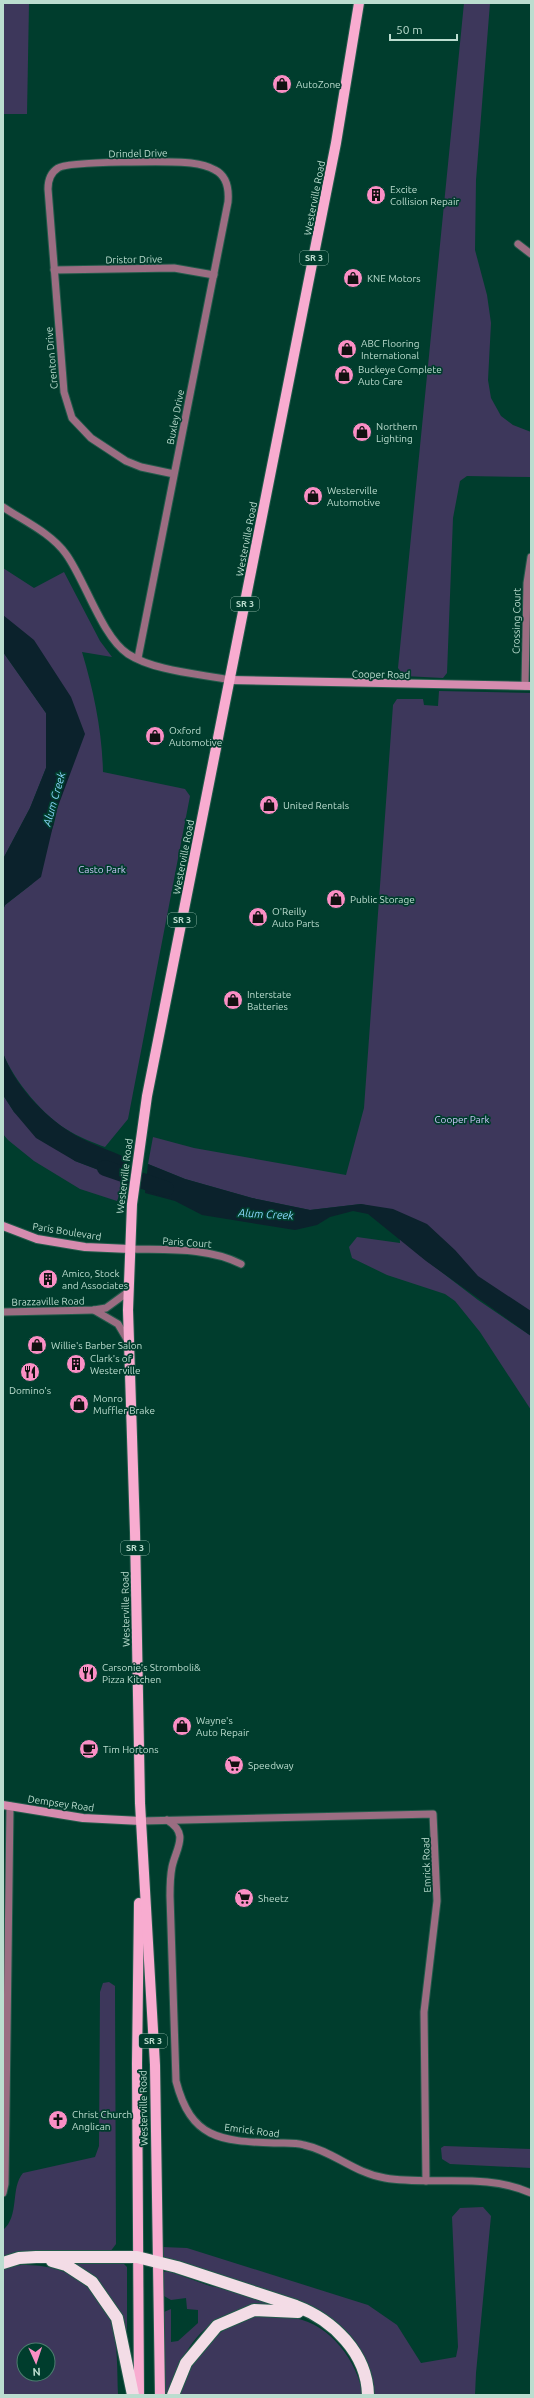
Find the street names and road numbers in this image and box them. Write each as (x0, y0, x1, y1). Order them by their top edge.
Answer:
street label: Drindel Drive (108, 147, 168, 160)
street label: Westerville Road (302, 160, 327, 236)
road number: SR 3 (300, 251, 328, 265)
street label: Dristor Drive (105, 254, 163, 265)
street label: Crenton Drive (43, 326, 60, 390)
street label: Buxley Drive (165, 389, 186, 446)
street label: Westerville Road (234, 501, 259, 577)
street label: Crossing Court (510, 588, 523, 654)
road number: SR 3 (231, 597, 259, 611)
street label: Cooper Road (352, 668, 410, 681)
street label: Westerville Road (171, 819, 196, 895)
road number: SR 3 (168, 913, 196, 927)
street label: Westerville Road (114, 1138, 135, 1214)
street label: Paris Boulevard (32, 1221, 102, 1242)
street label: Paris Court (162, 1235, 212, 1250)
street label: Brazzaville Road (11, 1295, 85, 1308)
road number: SR 3 (121, 1541, 149, 1555)
street label: Westerville Road (119, 1571, 132, 1647)
street label: Dempsey Road (27, 1793, 95, 1814)
street label: Emrick Road (420, 1837, 433, 1893)
road number: SR 3 (139, 2034, 167, 2048)
street label: Westerville Road (137, 2070, 150, 2146)
street label: Emrick Road (224, 2122, 280, 2139)

